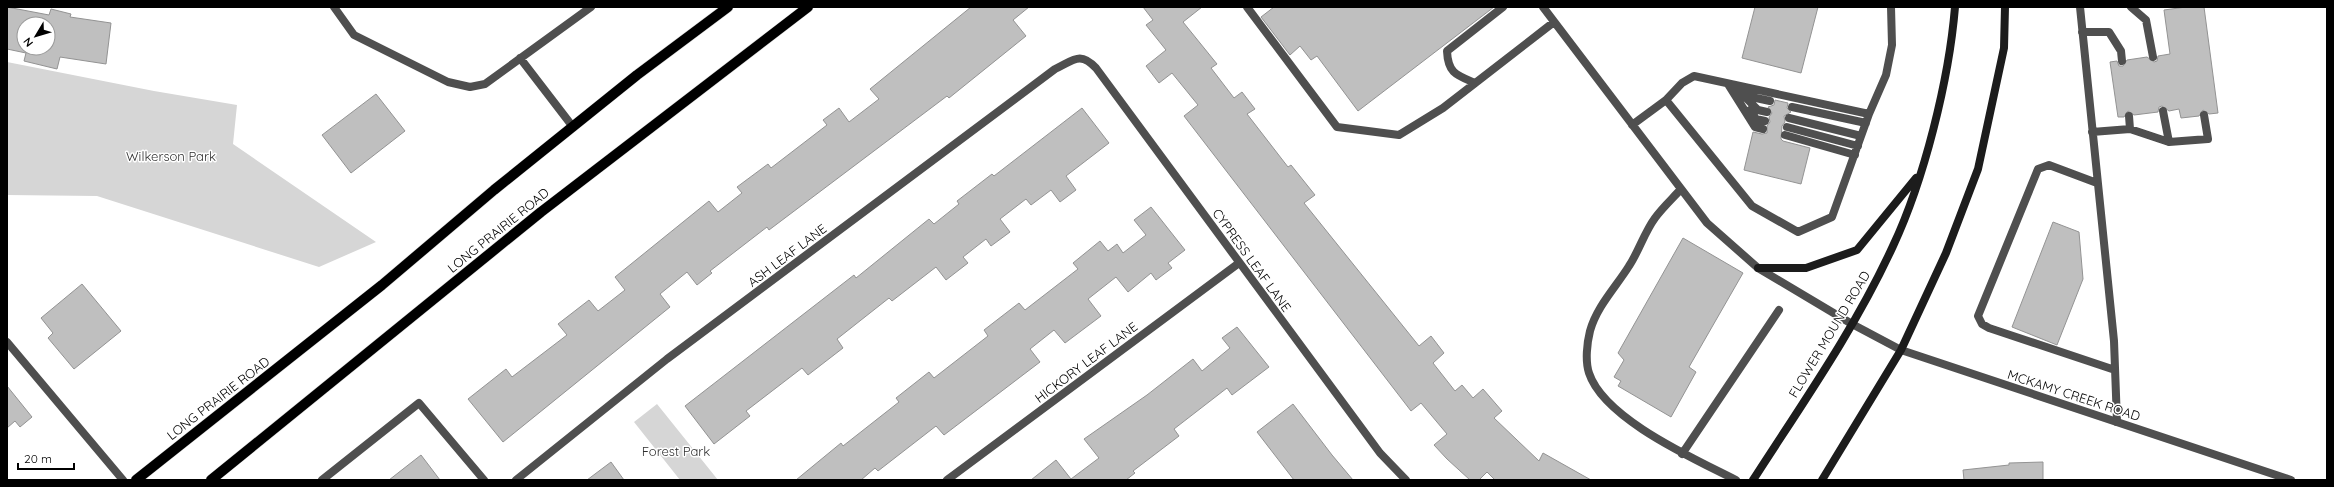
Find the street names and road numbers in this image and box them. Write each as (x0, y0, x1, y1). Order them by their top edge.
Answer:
street label: LONG PRAIRIE ROAD (444, 184, 552, 276)
street label: CYPRESS LEAF LANE (1209, 205, 1295, 315)
street label: ASH LEAF LANE (744, 220, 830, 290)
street label: FLOWER MOUND ROAD (1785, 268, 1873, 400)
street label: HICKORY LEAF LANE (1031, 318, 1141, 406)
street label: LONG PRAIRIE ROAD (163, 353, 273, 443)
street label: MCKAMY CREEK ROAD (2006, 366, 2142, 424)

